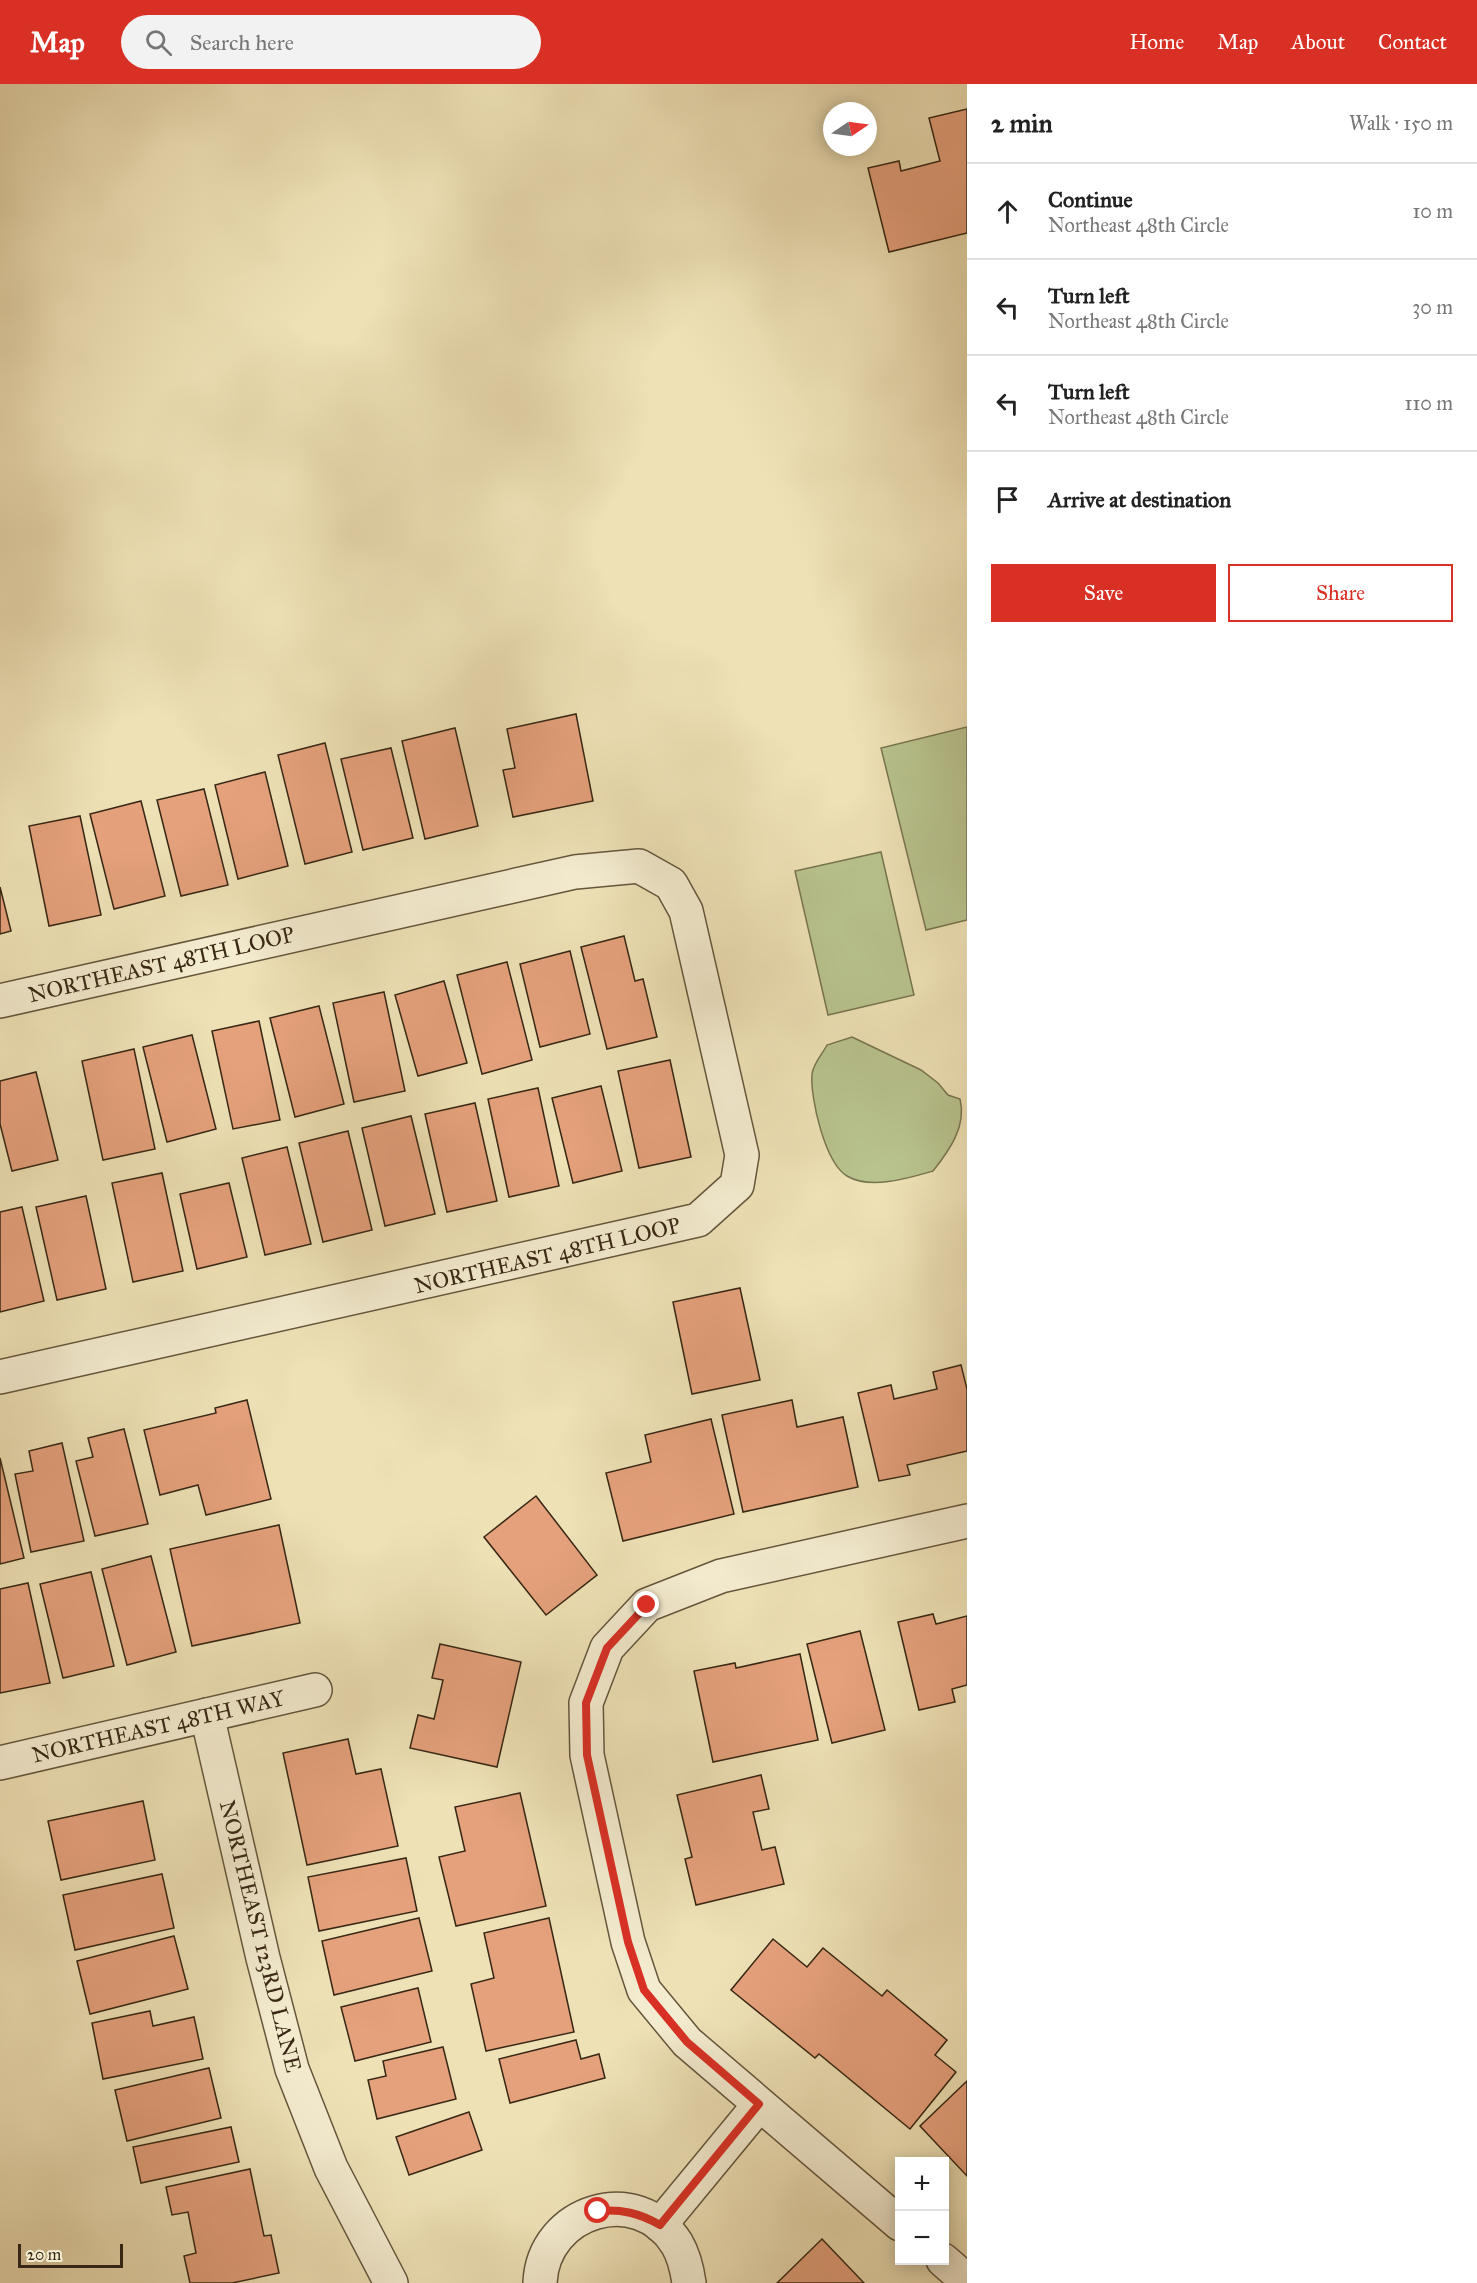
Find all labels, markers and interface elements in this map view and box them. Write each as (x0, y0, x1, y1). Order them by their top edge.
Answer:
search box (121, 15, 541, 69)
text: Map (30, 25, 85, 60)
icon: search (142, 26, 175, 59)
text: Search here (190, 29, 294, 56)
text: Home (1129, 29, 1184, 55)
text: Map (1217, 29, 1258, 55)
text: About (1291, 29, 1345, 55)
text: Contact (1378, 29, 1447, 55)
north arrow (823, 102, 877, 156)
text: 2 min (991, 107, 1052, 139)
text: Walk · 150 m (1349, 111, 1453, 135)
text: Continue (1048, 186, 1133, 213)
icon: ahead (991, 195, 1024, 228)
text: 10 m (1412, 199, 1453, 223)
text: Northeast 48th Circle (1048, 213, 1229, 237)
text: Turn left (1048, 282, 1130, 309)
icon: left (991, 291, 1024, 324)
text: 30 m (1412, 295, 1453, 319)
text: Northeast 48th Circle (1048, 309, 1229, 333)
text: Turn left (1048, 378, 1130, 405)
icon: left (991, 387, 1024, 420)
text: 110 m (1405, 391, 1453, 415)
text: Northeast 48th Circle (1048, 405, 1229, 429)
icon: arrive (991, 483, 1024, 516)
text: Arrive at destination (1048, 486, 1231, 513)
button: Save (991, 564, 1216, 622)
button: Share (1228, 564, 1453, 622)
street label: NORTHEAST 48TH LOOP (25, 921, 297, 1008)
street label: NORTHEAST 48TH LOOP (411, 1212, 683, 1299)
route end (633, 1591, 659, 1617)
street label: NORTHEAST 48TH WAY (29, 1684, 288, 1769)
street label: NORTHEAST 123RD LANE (214, 1797, 307, 2075)
map controls (895, 2157, 949, 2265)
button: + (895, 2157, 949, 2211)
route start (584, 2197, 610, 2223)
button: − (895, 2211, 949, 2265)
scale bar (18, 2241, 123, 2268)
text: 20 m (27, 2245, 61, 2264)

